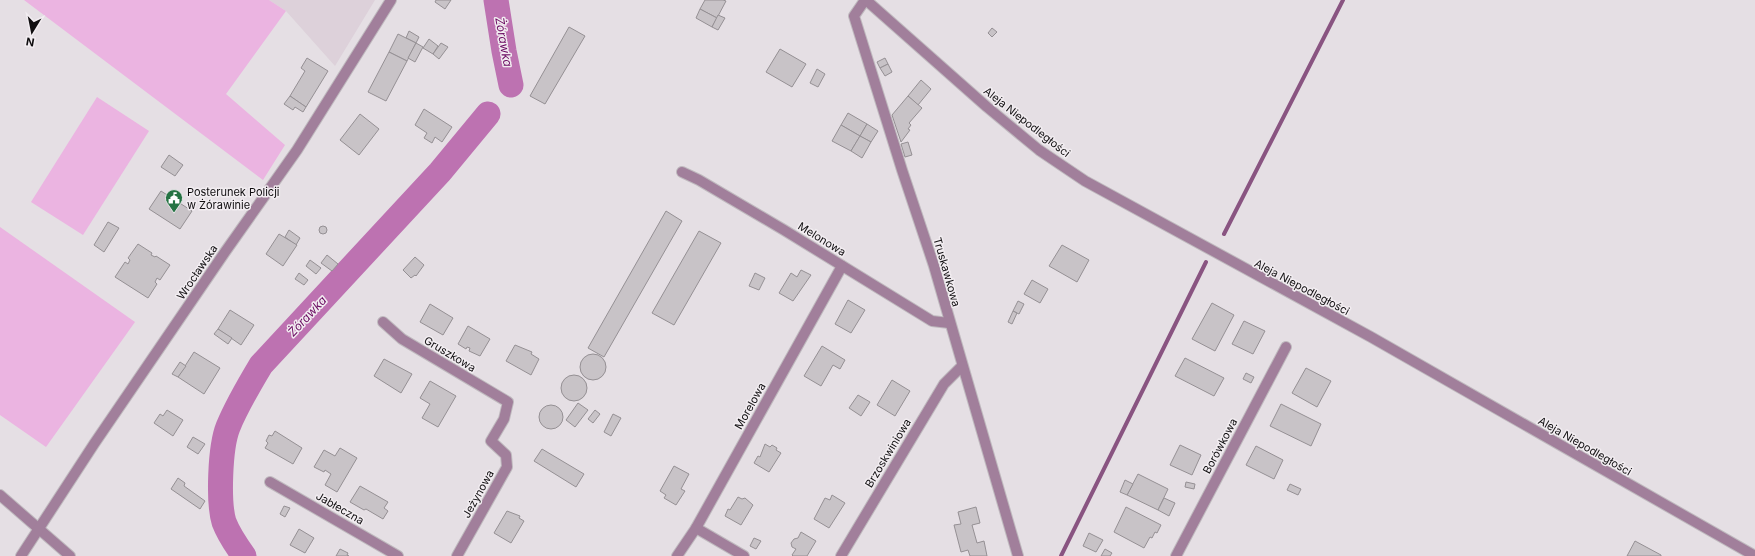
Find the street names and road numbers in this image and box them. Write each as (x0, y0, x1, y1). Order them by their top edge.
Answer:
street label: Aleja Niepodległości (981, 84, 1073, 160)
street label: Melonowa (796, 219, 848, 259)
street label: Truskawkowa (930, 236, 964, 308)
street label: Wrocławska (174, 242, 220, 302)
street label: Aleja Niepodległości (1252, 256, 1352, 318)
street label: Gruszkowa (421, 333, 479, 375)
street label: Morelowa (731, 380, 769, 432)
street label: Aleja Niepodległości (1536, 413, 1634, 479)
street label: Brzoskwiniowa (862, 416, 914, 490)
street label: Borówkowa (1200, 416, 1240, 476)
street label: Jeżynowa (459, 467, 497, 521)
street label: Jabłeczna (313, 489, 367, 527)

